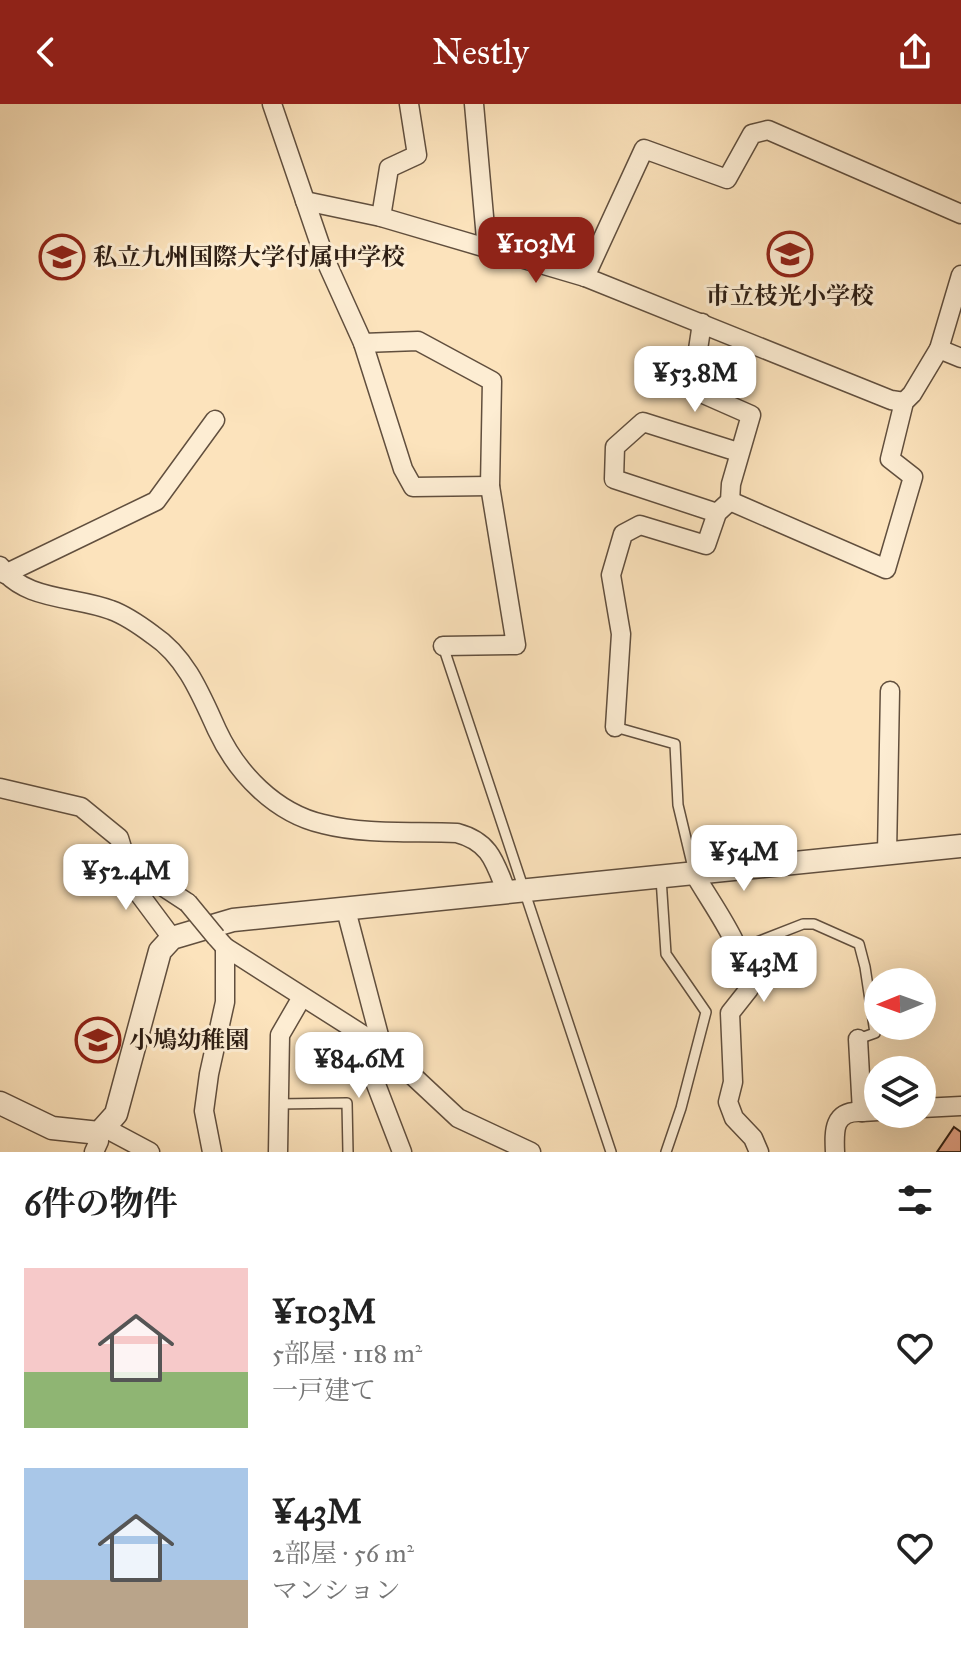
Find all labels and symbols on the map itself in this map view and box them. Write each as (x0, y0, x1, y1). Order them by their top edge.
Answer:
pin: ¥103M (480, 217, 592, 285)
school or university icon: 市立枝光小学校 (766, 230, 814, 278)
school or university icon: 私立九州国際大学付属中学校 (38, 233, 86, 281)
place label: 私立九州国際大学付属中学校 (93, 242, 405, 272)
place label: 市立枝光小学校 (706, 281, 874, 311)
pin: ¥53.8M (630, 346, 760, 414)
pin: ¥54M (697, 825, 791, 893)
pin: ¥52.4M (61, 844, 191, 912)
pin: ¥43M (717, 936, 811, 1004)
north arrow (864, 968, 936, 1040)
school or university icon: 小鳩幼稚園 (74, 1016, 122, 1064)
place label: 小鳩幼稚園 (129, 1025, 249, 1055)
pin: ¥84.6M (294, 1032, 424, 1100)

